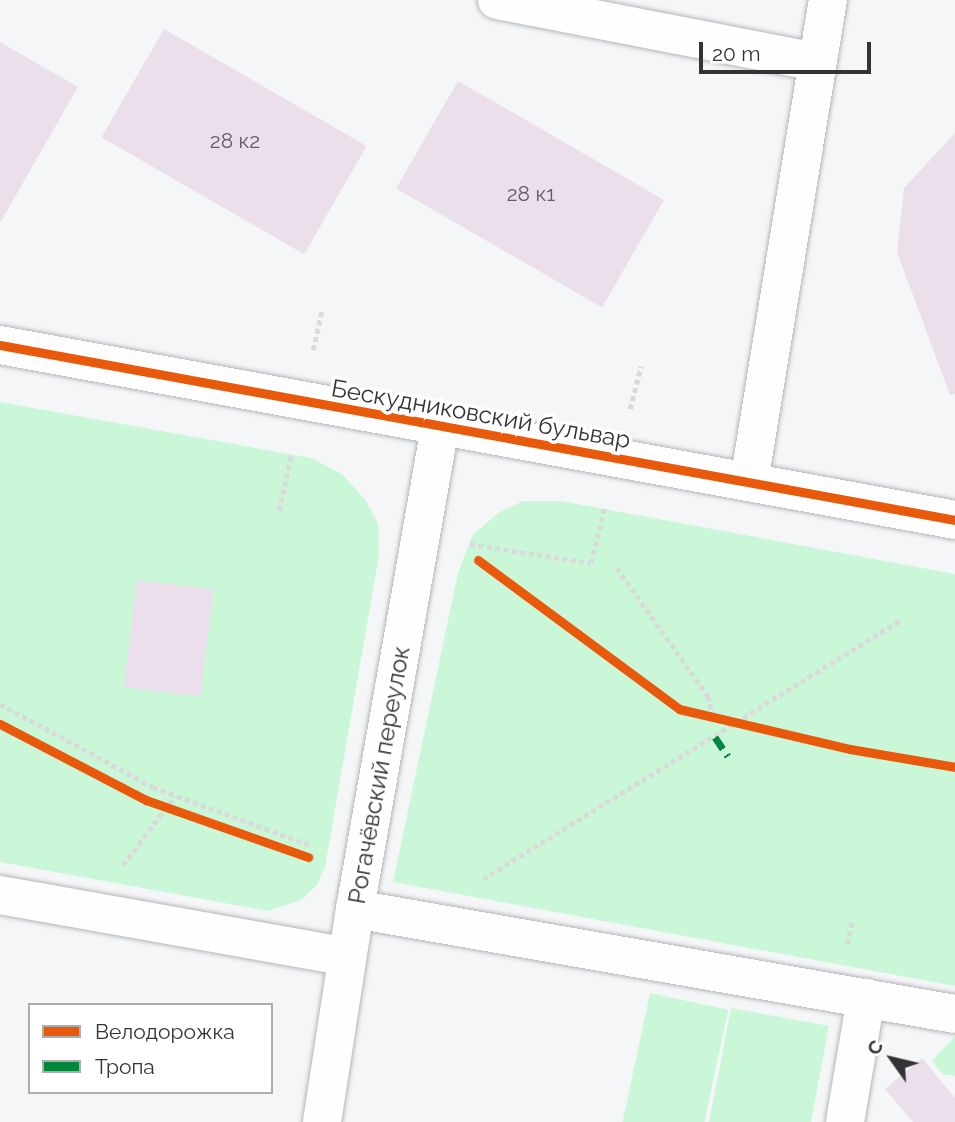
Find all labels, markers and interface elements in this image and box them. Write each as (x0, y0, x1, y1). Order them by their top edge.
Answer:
scale bar (703, 28, 874, 72)
text: 20 m (712, 41, 760, 66)
house number: 28 к2 (210, 128, 260, 154)
house number: 28 к1 (507, 181, 555, 207)
street label: Бескудниковский бульвар (329, 374, 633, 454)
street label: Рогачёвский переулок (342, 644, 416, 906)
legend (28, 1003, 273, 1094)
text: Велодорожка (95, 1019, 235, 1044)
north arrow (857, 1024, 927, 1094)
text: С (862, 1036, 887, 1059)
text: Тропа (95, 1054, 155, 1079)

